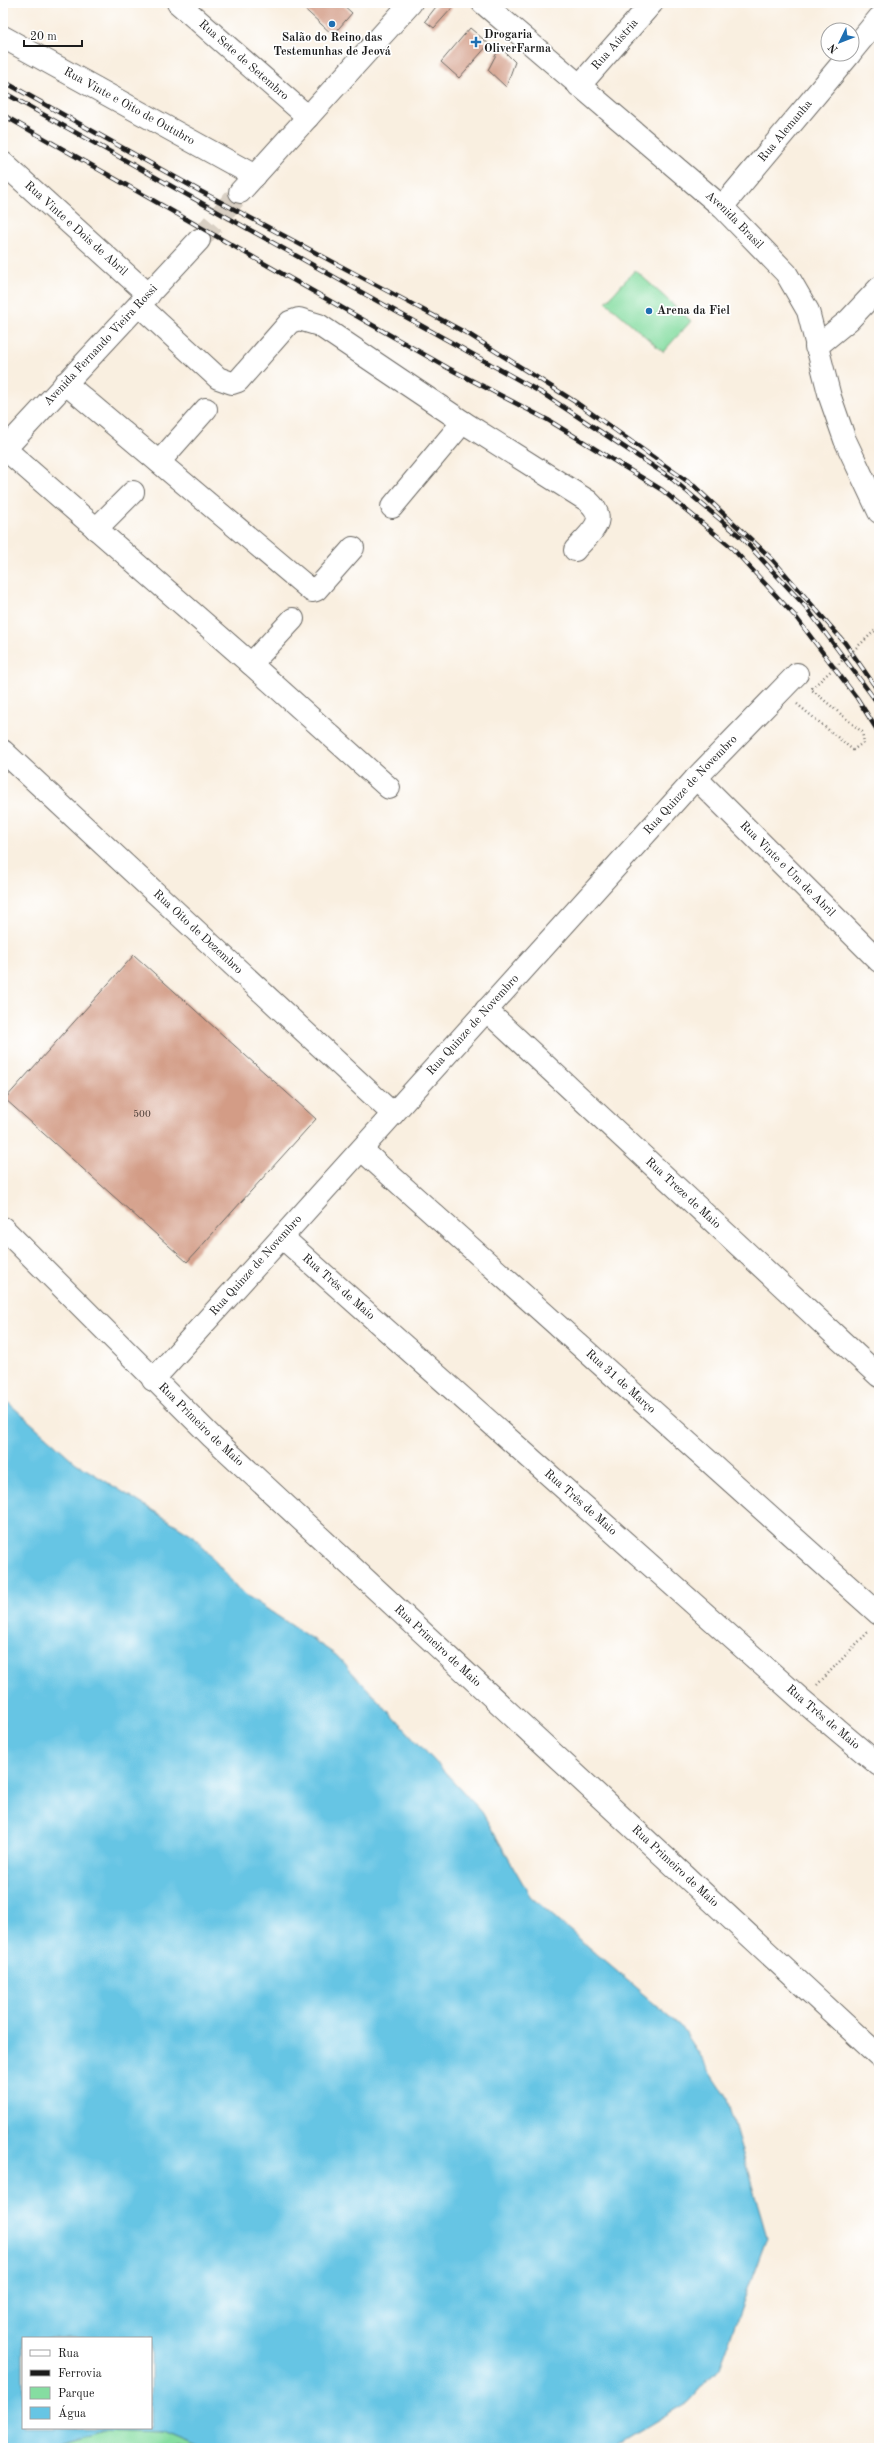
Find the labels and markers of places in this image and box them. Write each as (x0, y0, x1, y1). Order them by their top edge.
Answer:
marker: Salão do Reino das Testemunhas de Jeová (327, 19, 337, 29)
place label: Drogaria OliverFarma (484, 29, 551, 55)
place label: Salão do Reino das Testemunhas de Jeová (273, 32, 391, 58)
marker: Drogaria OliverFarma (471, 37, 481, 47)
place label: Arena da Fiel (657, 305, 730, 317)
marker: Arena da Fiel (644, 306, 654, 316)

